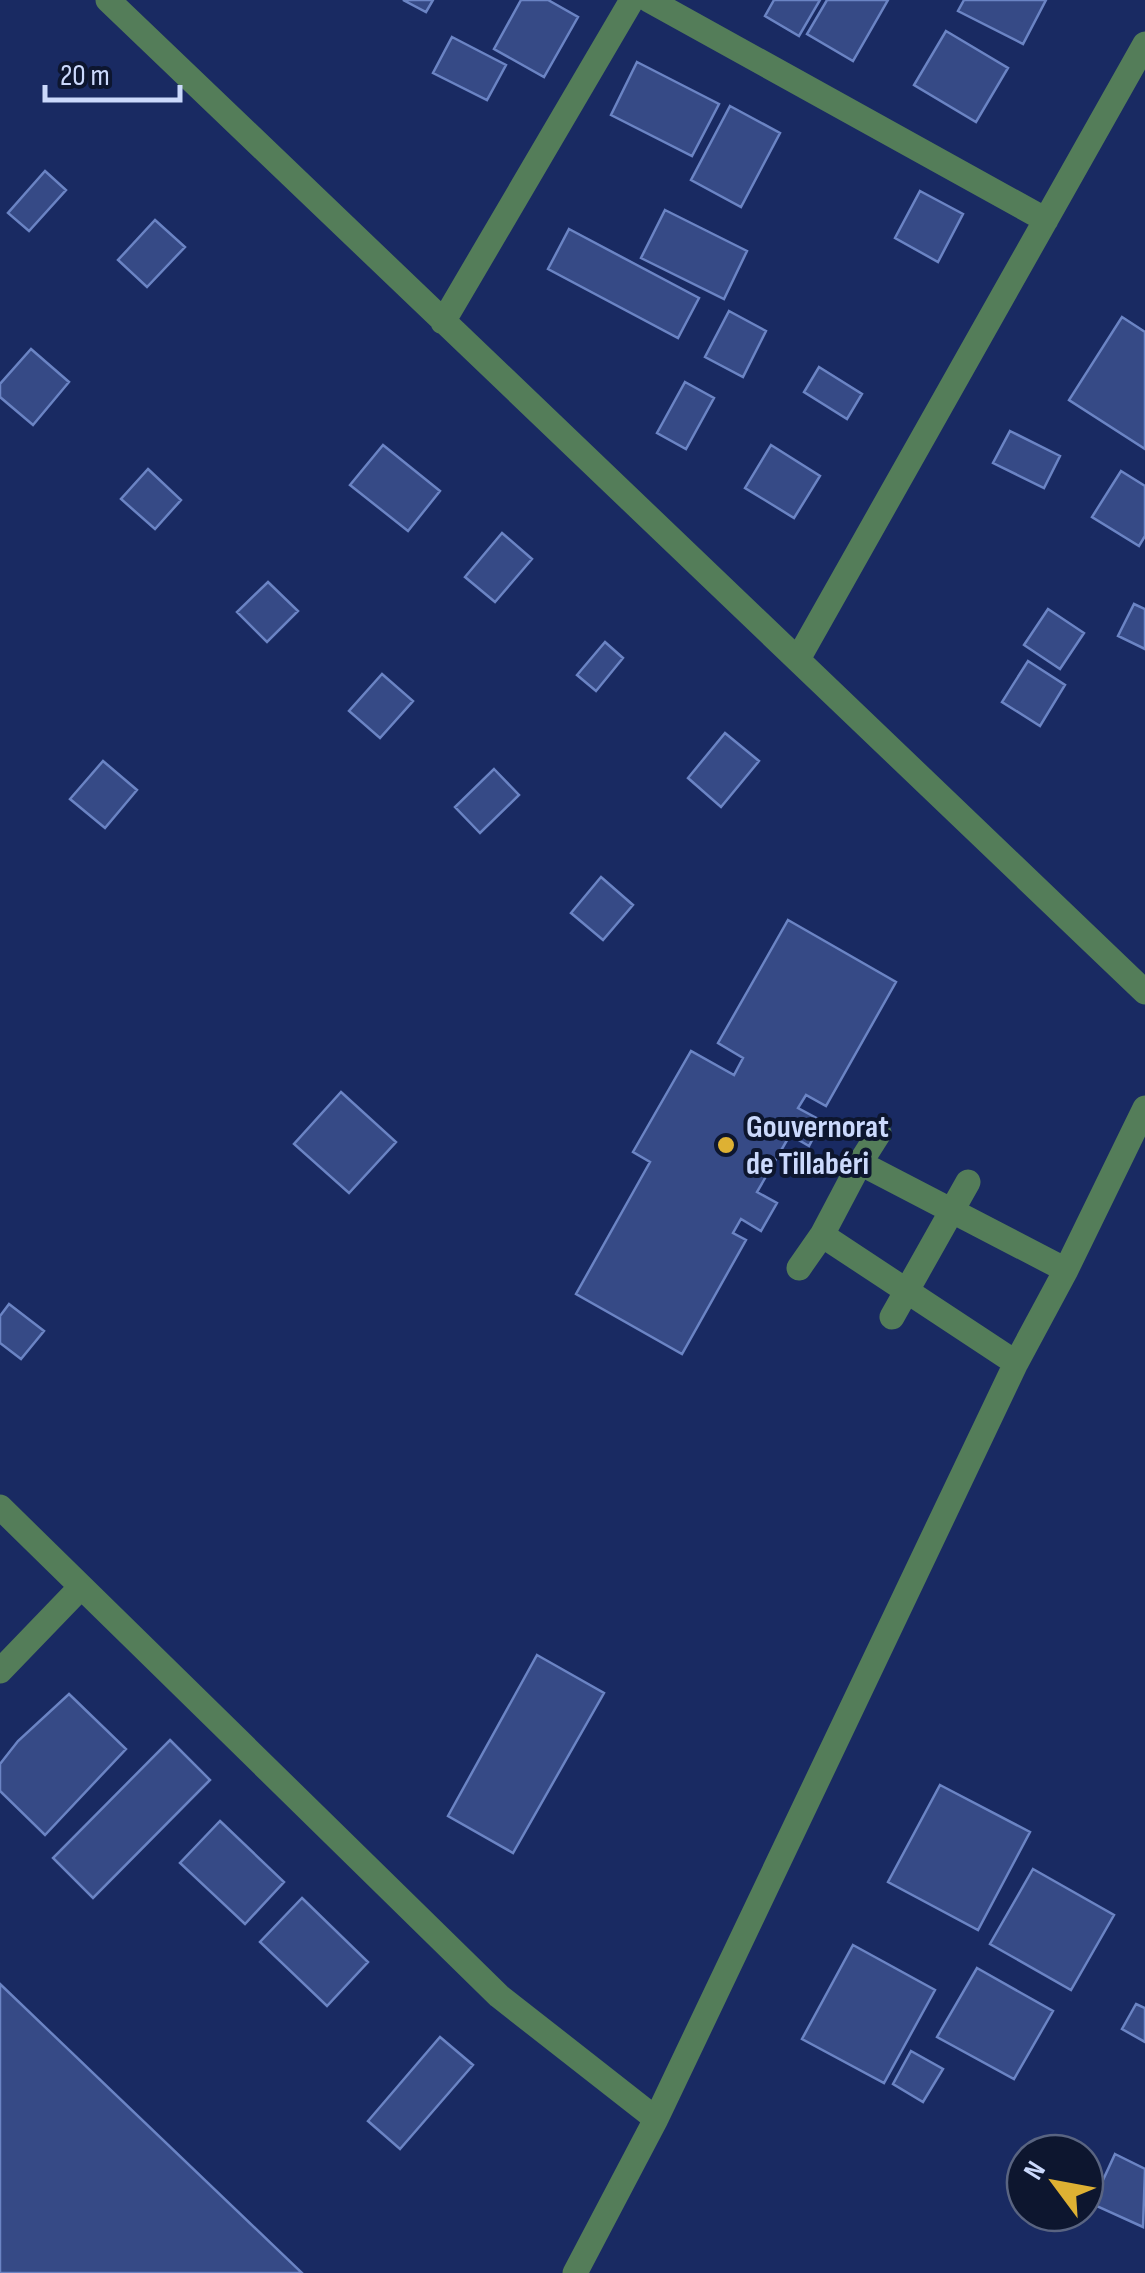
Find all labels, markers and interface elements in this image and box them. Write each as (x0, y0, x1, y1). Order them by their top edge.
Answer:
scale bar (45, 40, 180, 102)
text: 20 m (60, 58, 110, 94)
place label: Gouvernorat de Tillabéri (746, 1108, 889, 1184)
marker: Gouvernorat de Tillabéri (715, 1134, 737, 1156)
north arrow (1005, 2133, 1105, 2233)
text: N (1017, 2155, 1053, 2186)

